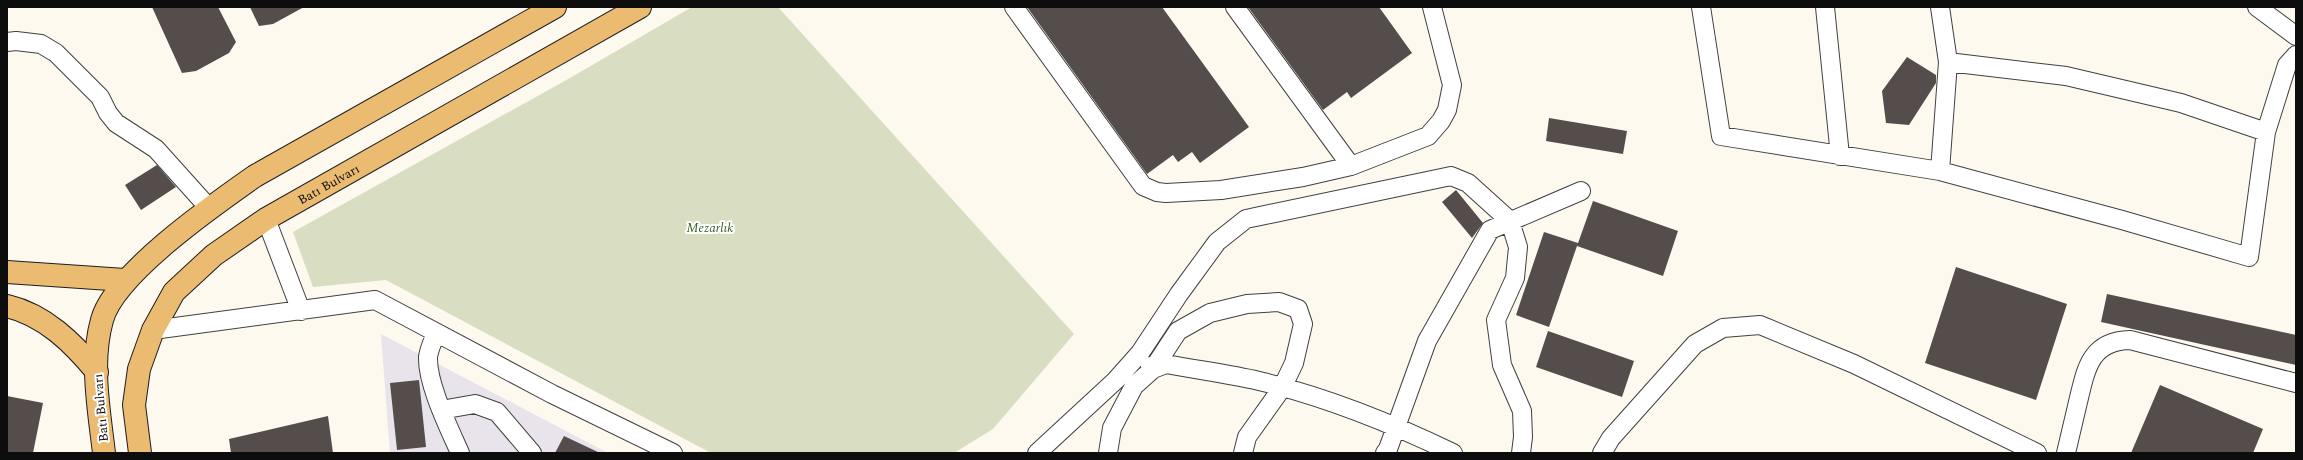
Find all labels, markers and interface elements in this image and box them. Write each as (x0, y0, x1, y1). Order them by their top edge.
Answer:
street label: Batı Bulvarı (294, 159, 364, 210)
park label: Mezarlık (687, 218, 733, 238)
street label: Batı Bulvarı (88, 373, 114, 443)

